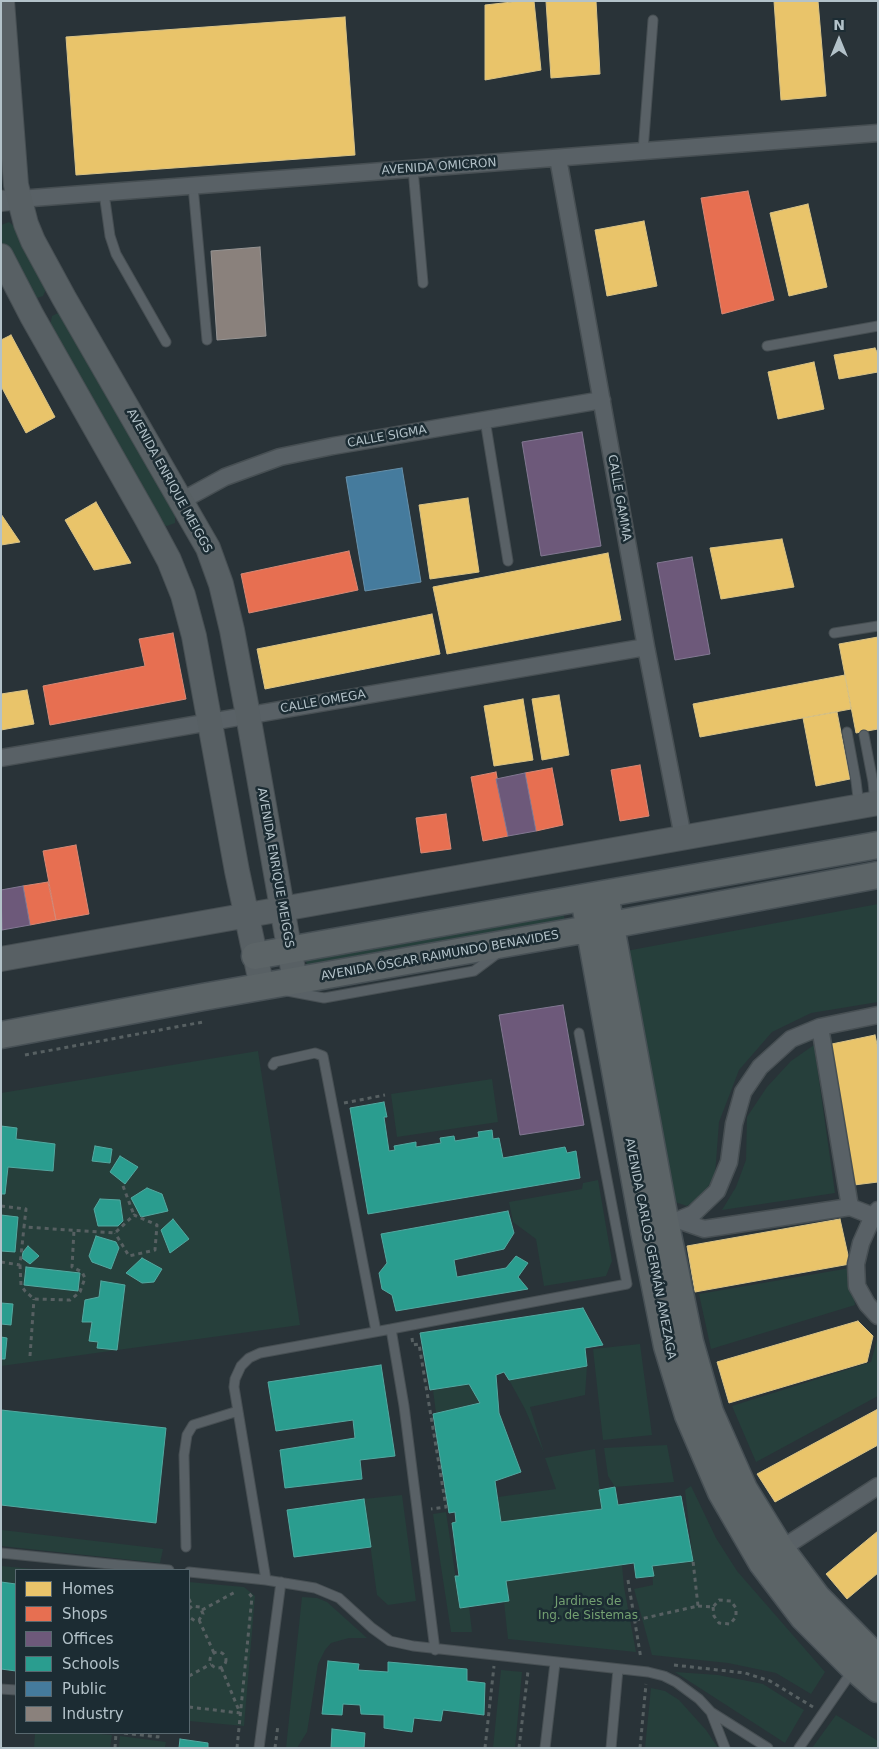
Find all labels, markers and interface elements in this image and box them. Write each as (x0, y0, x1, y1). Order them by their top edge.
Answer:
north arrow (814, 15, 864, 65)
text: N (833, 17, 845, 33)
street label: AVENIDA OMICRON (381, 156, 497, 178)
street label: AVENIDA ENRIQUE MEIGGS (123, 406, 215, 556)
street label: CALLE SIGMA (346, 423, 428, 451)
street label: CALLE GAMMA (604, 454, 634, 542)
street label: CALLE OMEGA (279, 687, 367, 717)
street label: AVENIDA ENRIQUE MEIGGS (254, 787, 296, 949)
street label: AVENIDA ÓSCAR RAIMUNDO BENAVIDES (320, 928, 560, 984)
street label: AVENIDA CARLOS GERMÁN AMEZAGA (621, 1137, 679, 1361)
legend (15, 1569, 190, 1734)
text: Homes (62, 1580, 114, 1598)
park label: Jardines de Ing. de Sistemas (538, 1595, 638, 1623)
text: Shops (62, 1605, 108, 1623)
text: Offices (62, 1630, 114, 1648)
text: Schools (62, 1655, 120, 1673)
text: Public (62, 1680, 106, 1698)
text: Industry (62, 1705, 124, 1723)

